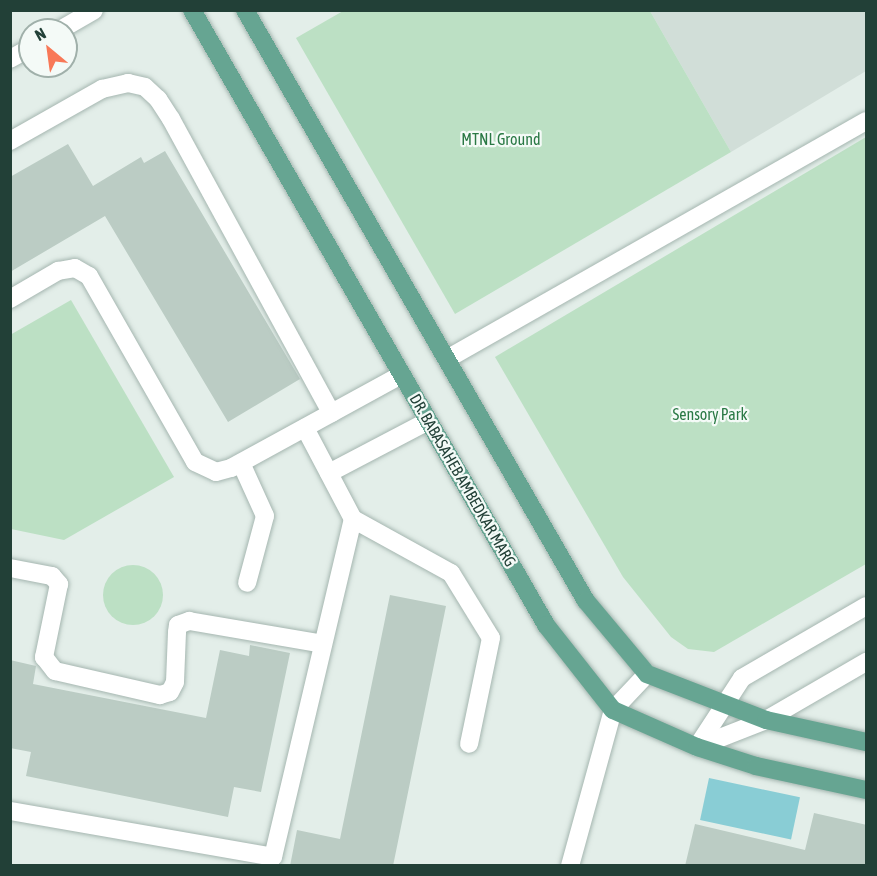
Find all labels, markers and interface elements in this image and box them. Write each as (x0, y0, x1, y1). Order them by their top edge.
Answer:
north arrow (18, 18, 78, 78)
text: N (32, 24, 49, 44)
park label: MTNL Ground (461, 129, 541, 149)
street label: DR. BABASAHEB AMBEDKAR MARG (406, 390, 520, 570)
park label: Sensory Park (672, 404, 748, 424)

